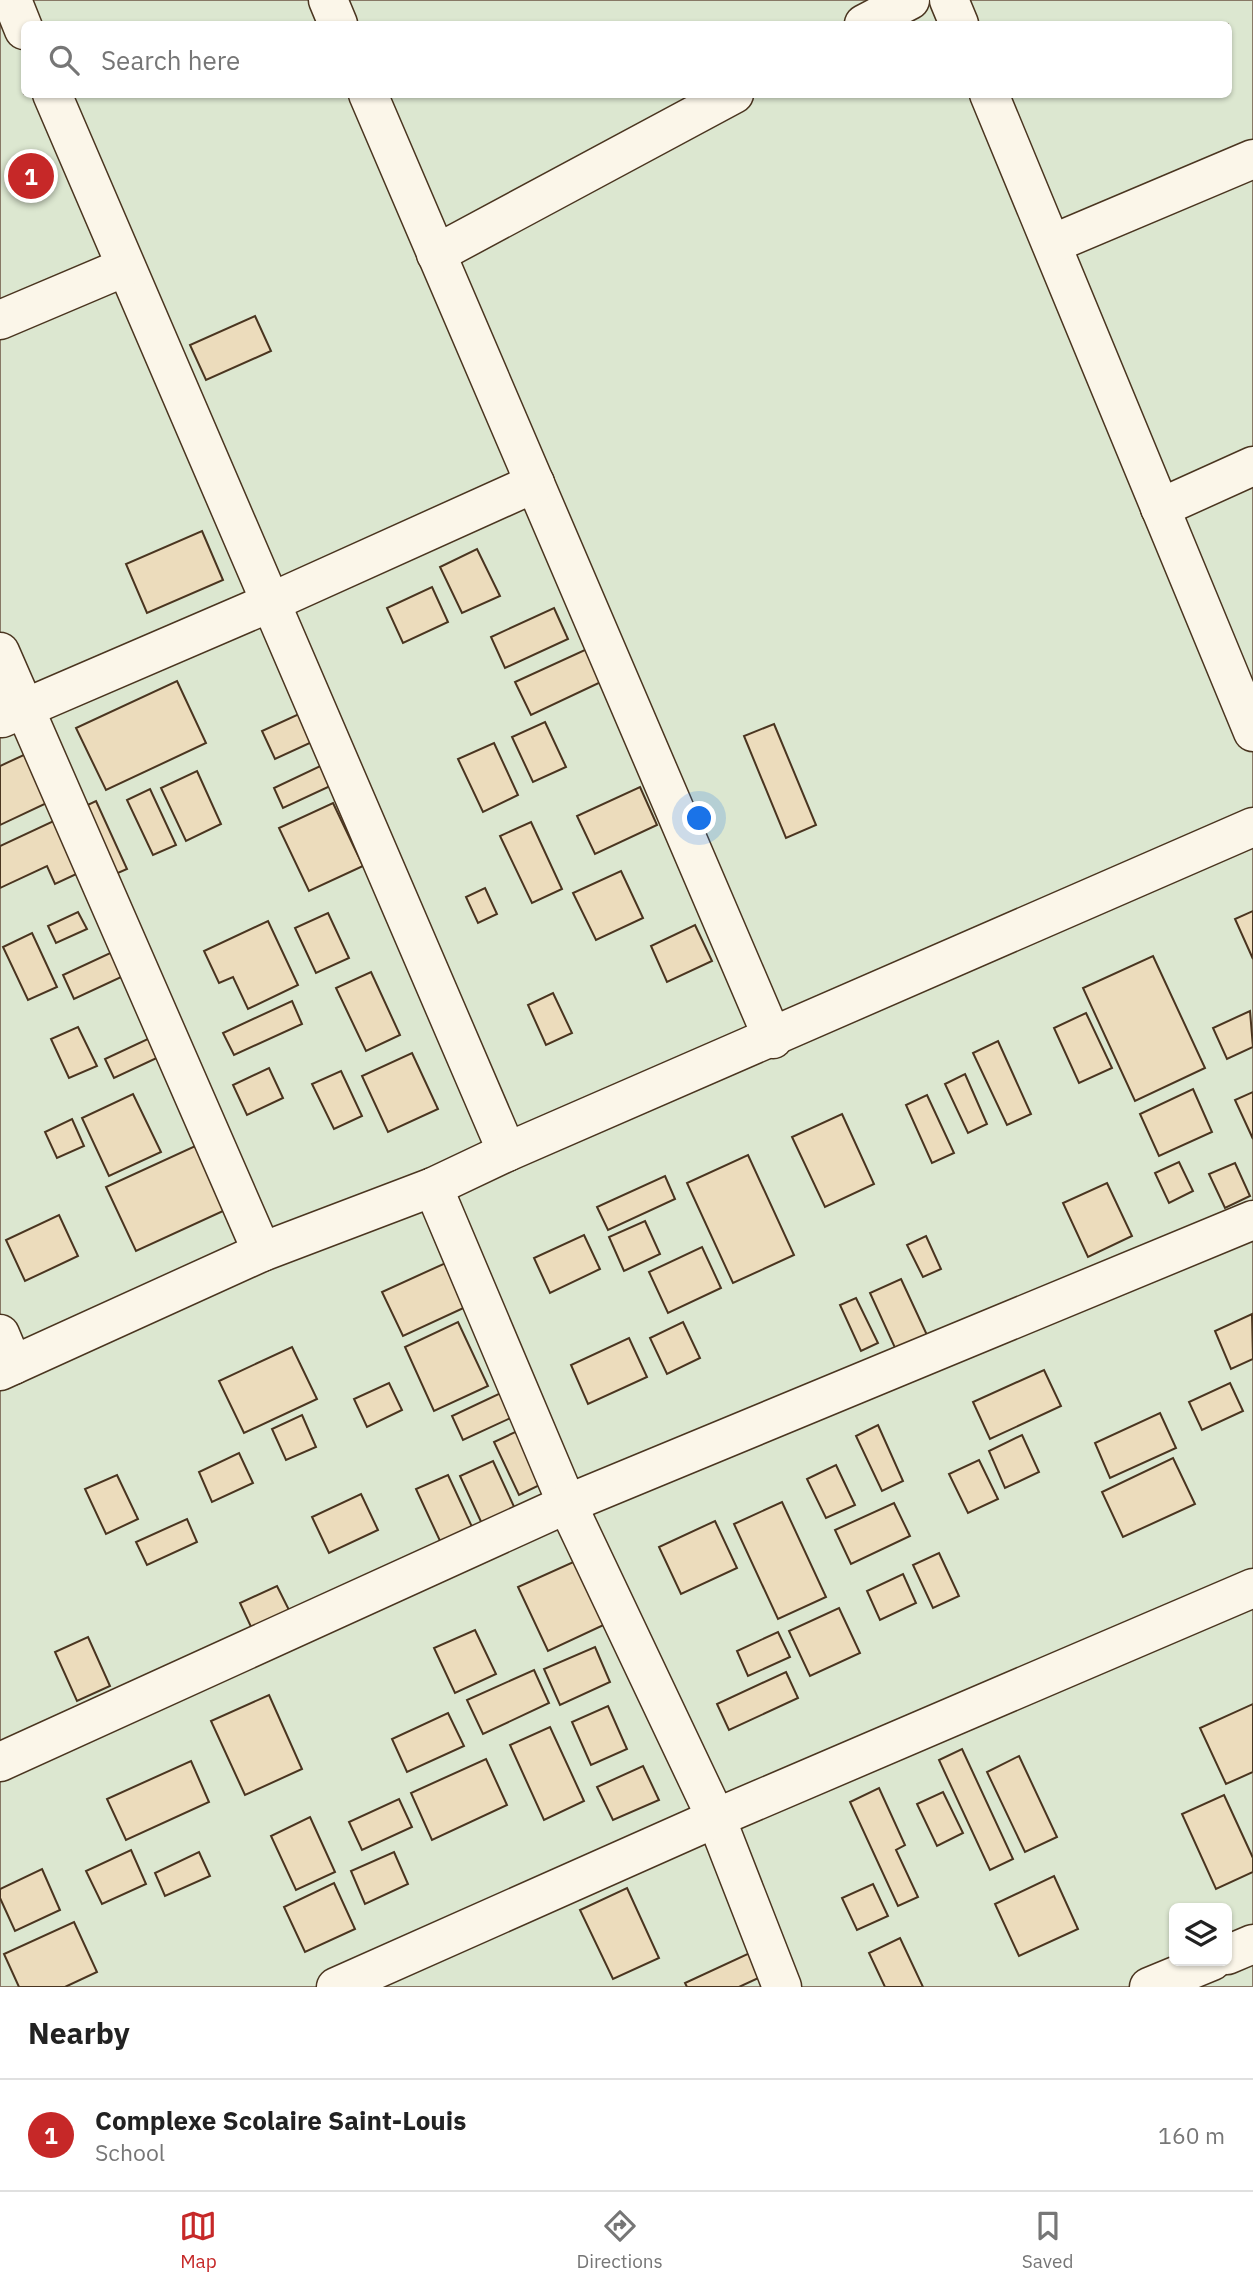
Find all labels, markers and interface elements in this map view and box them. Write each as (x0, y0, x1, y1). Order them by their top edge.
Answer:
search box (21, 21, 1232, 98)
icon: search (45, 41, 83, 79)
text: Search here (101, 43, 240, 77)
pin: 1 (8, 150, 54, 202)
your location (682, 801, 716, 835)
map controls (1169, 1903, 1232, 1966)
button: layers (1169, 1903, 1232, 1966)
text: Nearby (28, 2013, 130, 2052)
text: Complexe Scolaire Saint-Louis (95, 2103, 466, 2137)
text: 1 (44, 2120, 58, 2150)
text: 160 m (1158, 2120, 1225, 2150)
text: School (95, 2137, 165, 2167)
tab: Map (179, 2207, 217, 2273)
tab: Directions (576, 2207, 663, 2273)
tab: Saved (1022, 2207, 1074, 2273)

